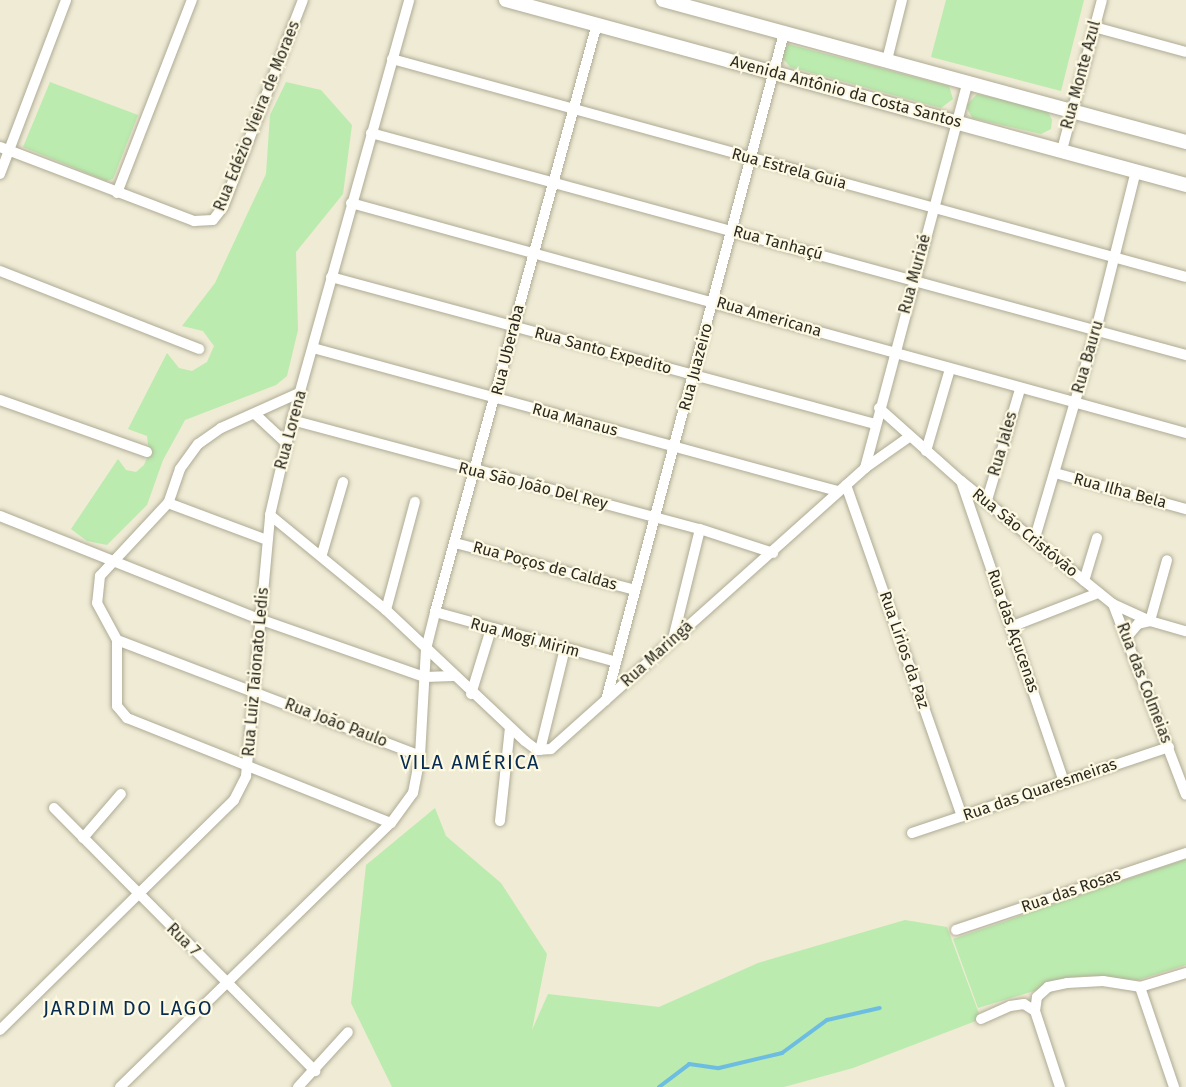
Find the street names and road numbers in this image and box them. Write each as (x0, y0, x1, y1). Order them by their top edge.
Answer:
street label: Rua Edézio Vieira de Moraes (210, 18, 304, 214)
street label: Rua Monte Azul (1057, 19, 1105, 131)
street label: Avenida Antônio da Costa Santos (728, 52, 964, 132)
street label: Rua Estrela Guia (729, 144, 849, 194)
street label: Rua Tanhaçú (731, 222, 825, 264)
street label: Rua Muriaé (895, 232, 935, 316)
street label: Rua Americana (714, 293, 824, 341)
street label: Rua Uberaba (487, 303, 529, 397)
street label: Rua Bauru (1068, 318, 1108, 396)
street label: Rua Juazeiro (675, 321, 717, 413)
street label: Rua Santo Expedito (532, 323, 674, 379)
street label: Rua Lorena (271, 388, 311, 472)
street label: Rua Manaus (530, 399, 620, 441)
street label: Rua Jales (985, 410, 1021, 478)
street label: Rua São João Del Rey (456, 458, 610, 514)
street label: Rua Ilha Bela (1071, 469, 1169, 513)
street label: Rua São Cristóvão (968, 485, 1082, 581)
street label: Rua Poços de Caldas (471, 538, 619, 594)
street label: Rua das Açucenas (983, 567, 1043, 695)
street label: Rua Luiz Taionato Ledis (239, 587, 273, 757)
street label: Rua Lírios da Paz (875, 589, 933, 711)
street label: Rua Mogi Mirim (468, 614, 582, 662)
street label: Rua Maringá (617, 617, 697, 691)
street label: Rua das Colmeias (1112, 620, 1176, 746)
street label: Rua João Paulo (282, 695, 390, 751)
street label: Rua das Quaresmeiras (961, 755, 1119, 825)
street label: Rua das Rosas (1019, 865, 1123, 917)
street label: Rua 7 (162, 919, 204, 961)

